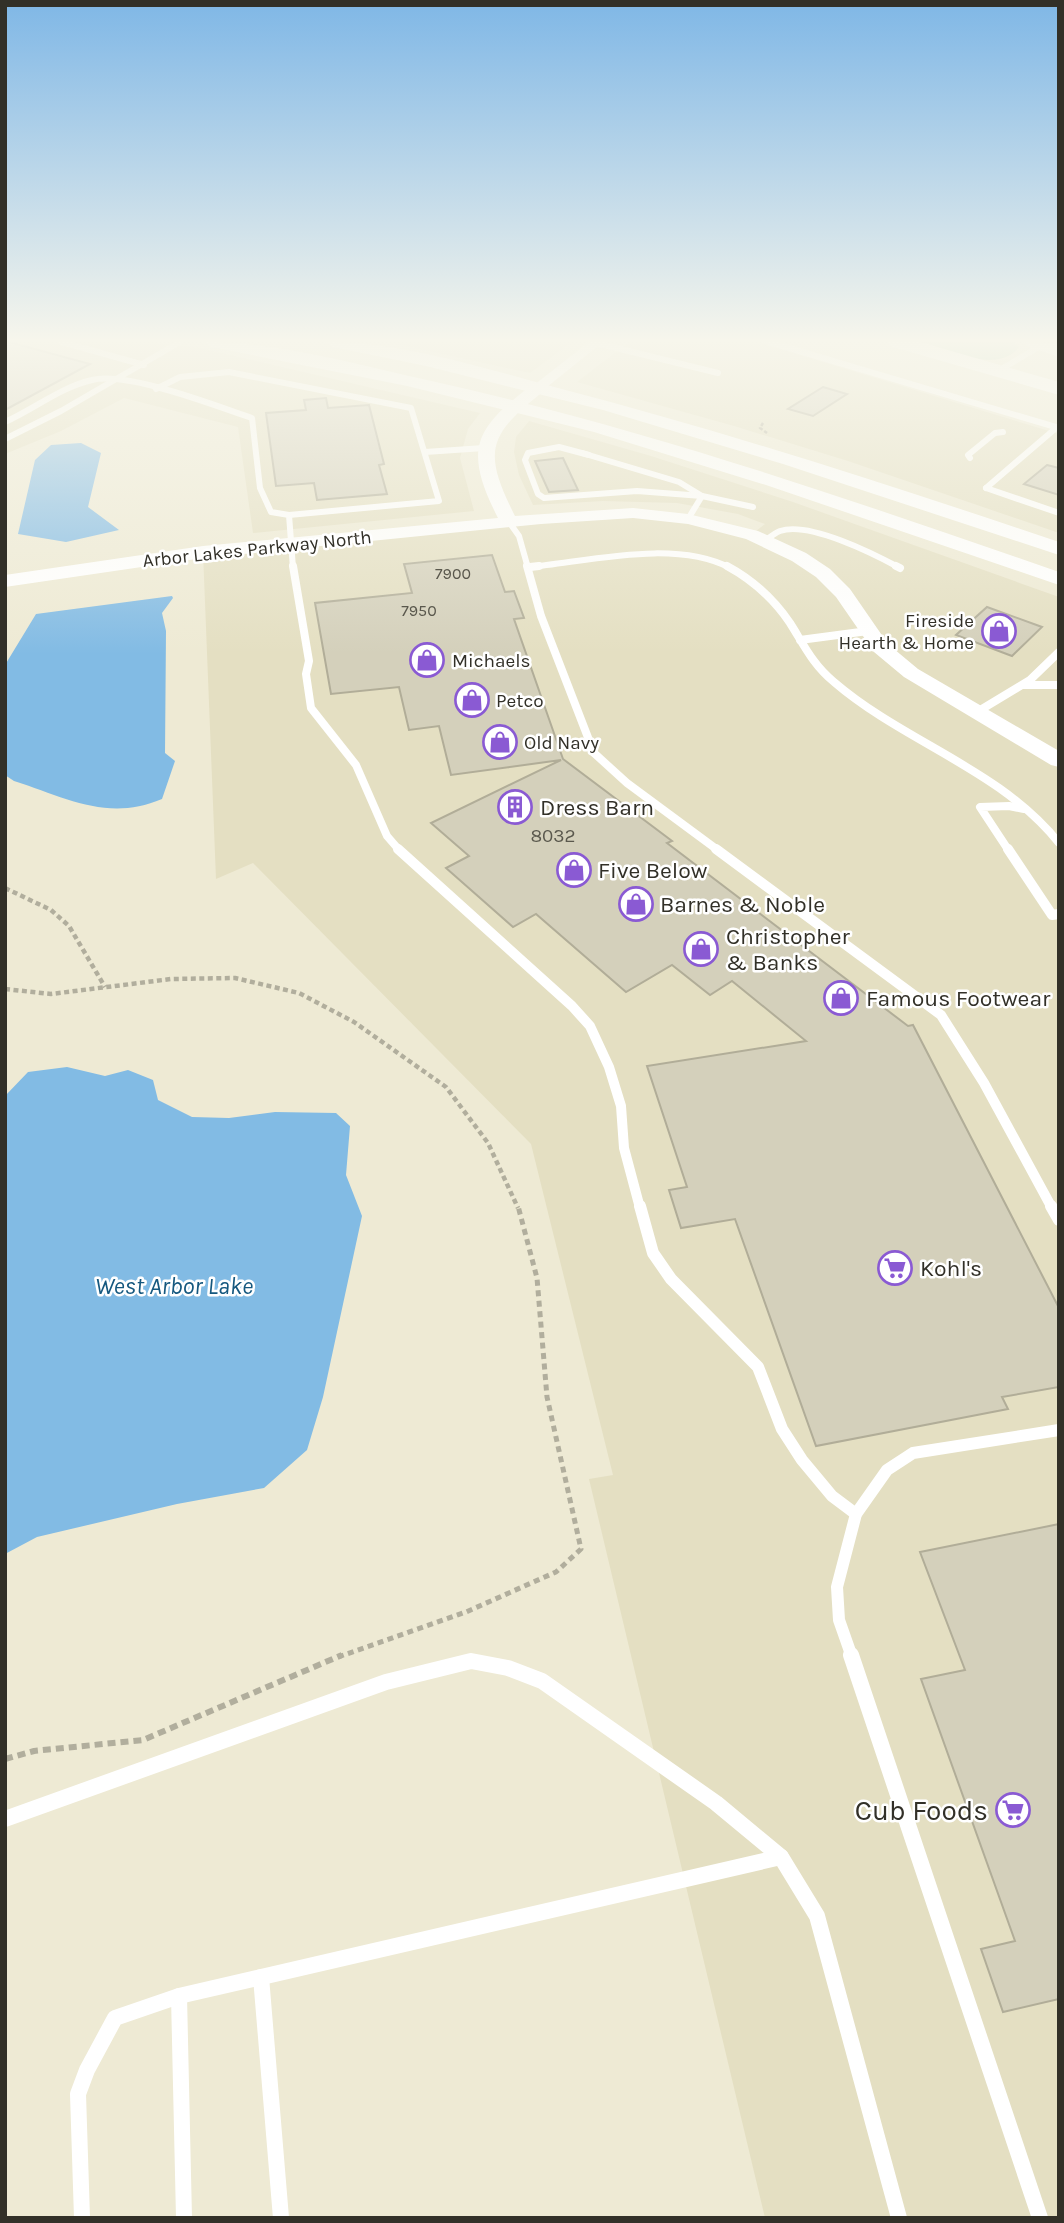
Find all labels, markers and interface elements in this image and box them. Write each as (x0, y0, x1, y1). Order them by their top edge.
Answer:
street label: Arbor Lakes Parkway North (142, 526, 373, 572)
house number: 7900 (435, 564, 471, 583)
house number: 7950 (401, 601, 437, 620)
place label: Fireside Hearth & Home (839, 610, 974, 654)
shop icon: Fireside Hearth & Home (980, 612, 1018, 650)
shop icon: Michaels (408, 641, 446, 679)
place label: Michaels (452, 650, 531, 672)
shop icon: Petco (453, 681, 491, 719)
place label: Petco (496, 690, 544, 712)
shop icon: Old Navy (481, 723, 519, 761)
place label: Old Navy (524, 732, 599, 754)
building icon: Dress Barn (496, 788, 534, 826)
place label: Dress Barn (540, 794, 654, 821)
house number: 8032 (530, 825, 576, 847)
shop icon: Five Below (555, 851, 593, 889)
place label: Five Below (598, 857, 708, 884)
shop icon: Barnes & Noble (617, 885, 655, 923)
place label: Barnes & Noble (660, 891, 825, 918)
place label: Christopher & Banks (726, 923, 851, 976)
shop icon: Christopher & Banks (682, 930, 720, 968)
shop icon: Famous Footwear (822, 979, 860, 1017)
place label: Famous Footwear (866, 985, 1051, 1012)
supermarket icon: Kohl's (876, 1249, 914, 1287)
place label: Kohl's (920, 1255, 982, 1282)
water label: West Arbor Lake (95, 1272, 253, 1300)
supermarket icon: Cub Foods (994, 1791, 1032, 1829)
place label: Cub Foods (855, 1794, 988, 1827)

